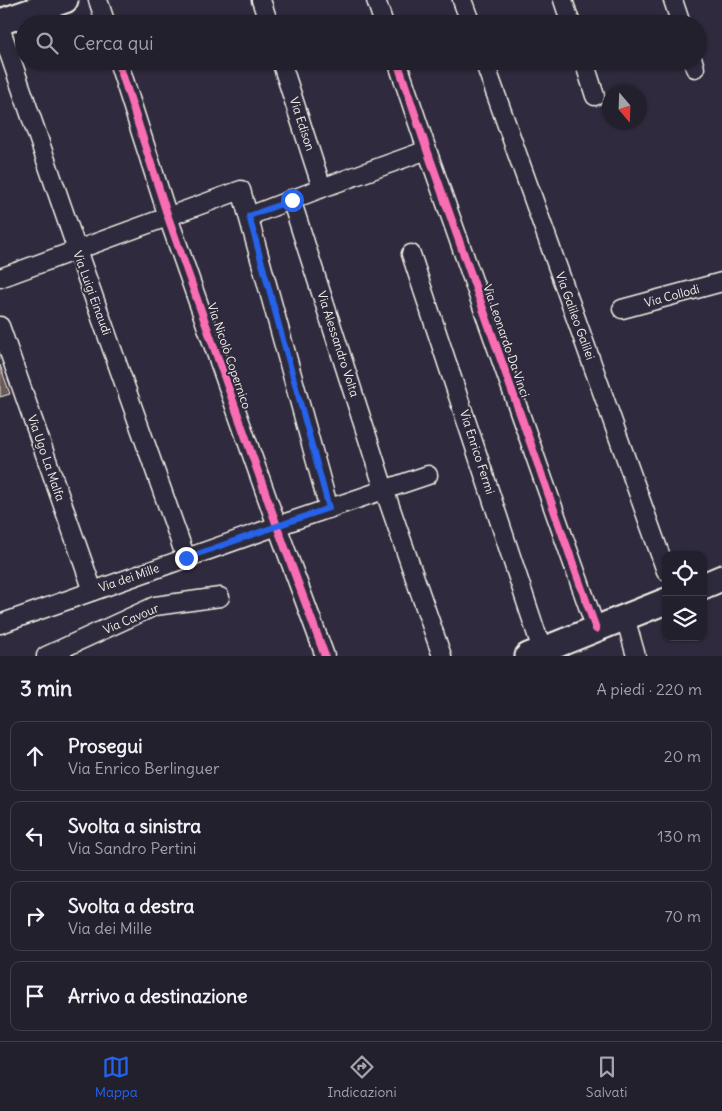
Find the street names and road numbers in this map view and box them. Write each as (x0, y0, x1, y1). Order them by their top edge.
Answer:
street label: Via Edison (287, 95, 318, 153)
street label: Via Luigi Einaudi (70, 249, 115, 337)
street label: Via Galileo Galilei (553, 270, 598, 362)
street label: Via Collodi (643, 281, 701, 310)
street label: Via Leonardo Da Vinci (480, 282, 533, 399)
street label: Via Alessandro Volta (314, 289, 363, 399)
street label: Via Nicolò Copernico (204, 301, 255, 411)
street label: Via Enrico Fermi (457, 408, 498, 496)
street label: Via Ugo La Malfa (25, 413, 68, 503)
street label: Via dei Mille (97, 560, 161, 595)
street label: Via Cavour (101, 600, 161, 637)

